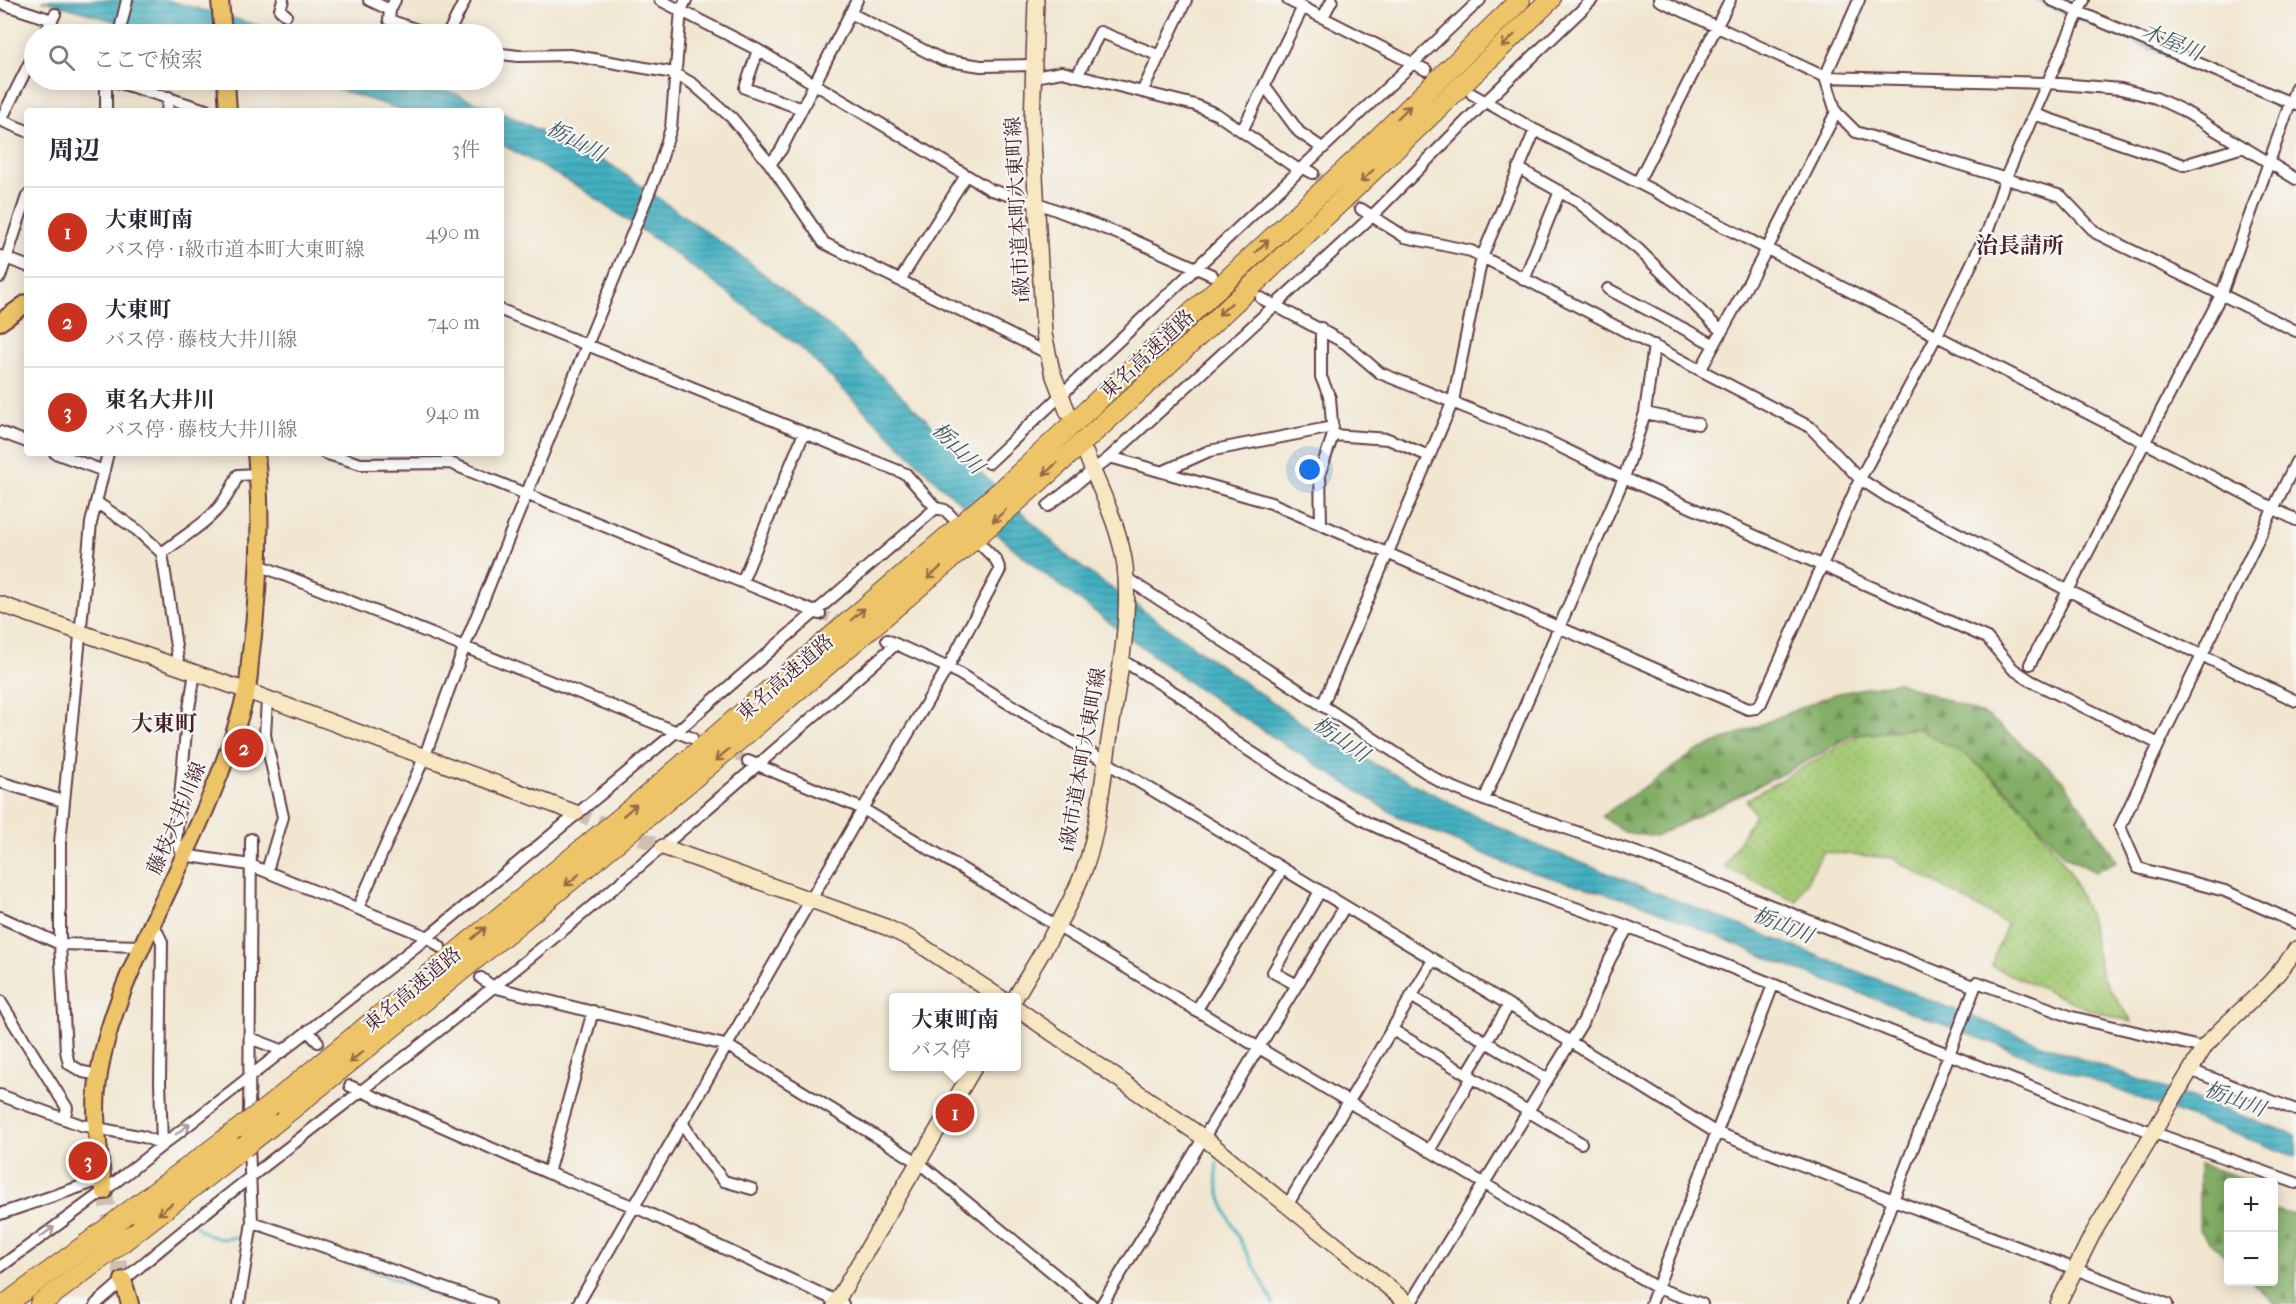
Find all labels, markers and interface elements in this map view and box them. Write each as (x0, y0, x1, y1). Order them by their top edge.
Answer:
water label: 木屋川 (2138, 19, 2208, 66)
search box (24, 24, 504, 90)
one-way arrow (1500, 33, 1515, 48)
icon: search (45, 41, 78, 74)
text: ここで検索 (93, 47, 203, 73)
one-way arrow (1397, 105, 1412, 120)
water label: 栃山川 (543, 116, 611, 167)
street label: 1級市道本町大東町線 (1001, 116, 1034, 304)
text: 周辺 (48, 135, 100, 166)
text: 3件 (452, 138, 480, 161)
one-way arrow (1360, 168, 1375, 182)
text: 大東町南 (105, 207, 193, 233)
text: 1 (64, 221, 71, 244)
text: 490 m (426, 221, 480, 244)
district label: 治長請所 (1976, 233, 2064, 259)
text: バス停 · 1級市道本町大東町線 (105, 238, 365, 261)
one-way arrow (1255, 239, 1270, 253)
text: 大東町 (105, 297, 171, 323)
one-way arrow (1218, 302, 1233, 316)
street label: 東名高速道路 (1096, 305, 1199, 404)
text: 2 (62, 311, 73, 334)
text: 740 m (427, 311, 480, 334)
text: バス停 · 藤枝大井川線 (105, 328, 298, 351)
text: 東名大井川 (105, 387, 215, 413)
text: 3 (63, 401, 72, 424)
text: 940 m (426, 401, 480, 424)
water label: 栃山川 (927, 417, 990, 480)
text: バス停 · 藤枝大井川線 (105, 418, 298, 441)
your location (1295, 455, 1324, 484)
one-way arrow (1043, 462, 1058, 476)
one-way arrow (991, 509, 1006, 524)
one-way arrow (927, 566, 942, 580)
one-way arrow (850, 607, 865, 621)
street label: 東名高速道路 (733, 629, 838, 725)
street label: 1級市道本町大東町線 (1055, 666, 1110, 854)
district label: 大東町 (131, 711, 197, 737)
water label: 栃山川 (1308, 711, 1375, 768)
pin: 2 (224, 726, 264, 771)
one-way arrow (714, 748, 730, 761)
street label: 藤枝大井川線 (142, 758, 210, 878)
one-way arrow (622, 803, 638, 816)
one-way arrow (565, 873, 580, 887)
water label: 栃山川 (1749, 902, 1819, 949)
one-way arrow (471, 926, 486, 940)
street label: 東名高速道路 (359, 942, 466, 1037)
popup (889, 993, 1021, 1071)
text: 大東町南 (911, 1007, 999, 1033)
text: バス停 (911, 1038, 971, 1061)
one-way arrow (349, 1050, 365, 1063)
water label: 栃山川 (2201, 1077, 2271, 1122)
pin: 1 (936, 1090, 974, 1136)
one-way arrow (175, 1122, 191, 1135)
pin: 3 (68, 1138, 107, 1184)
map controls (2224, 1178, 2278, 1286)
button: + (2224, 1178, 2278, 1232)
one-way arrow (157, 1202, 173, 1215)
one-way arrow (38, 1226, 55, 1238)
button: − (2224, 1232, 2278, 1286)

